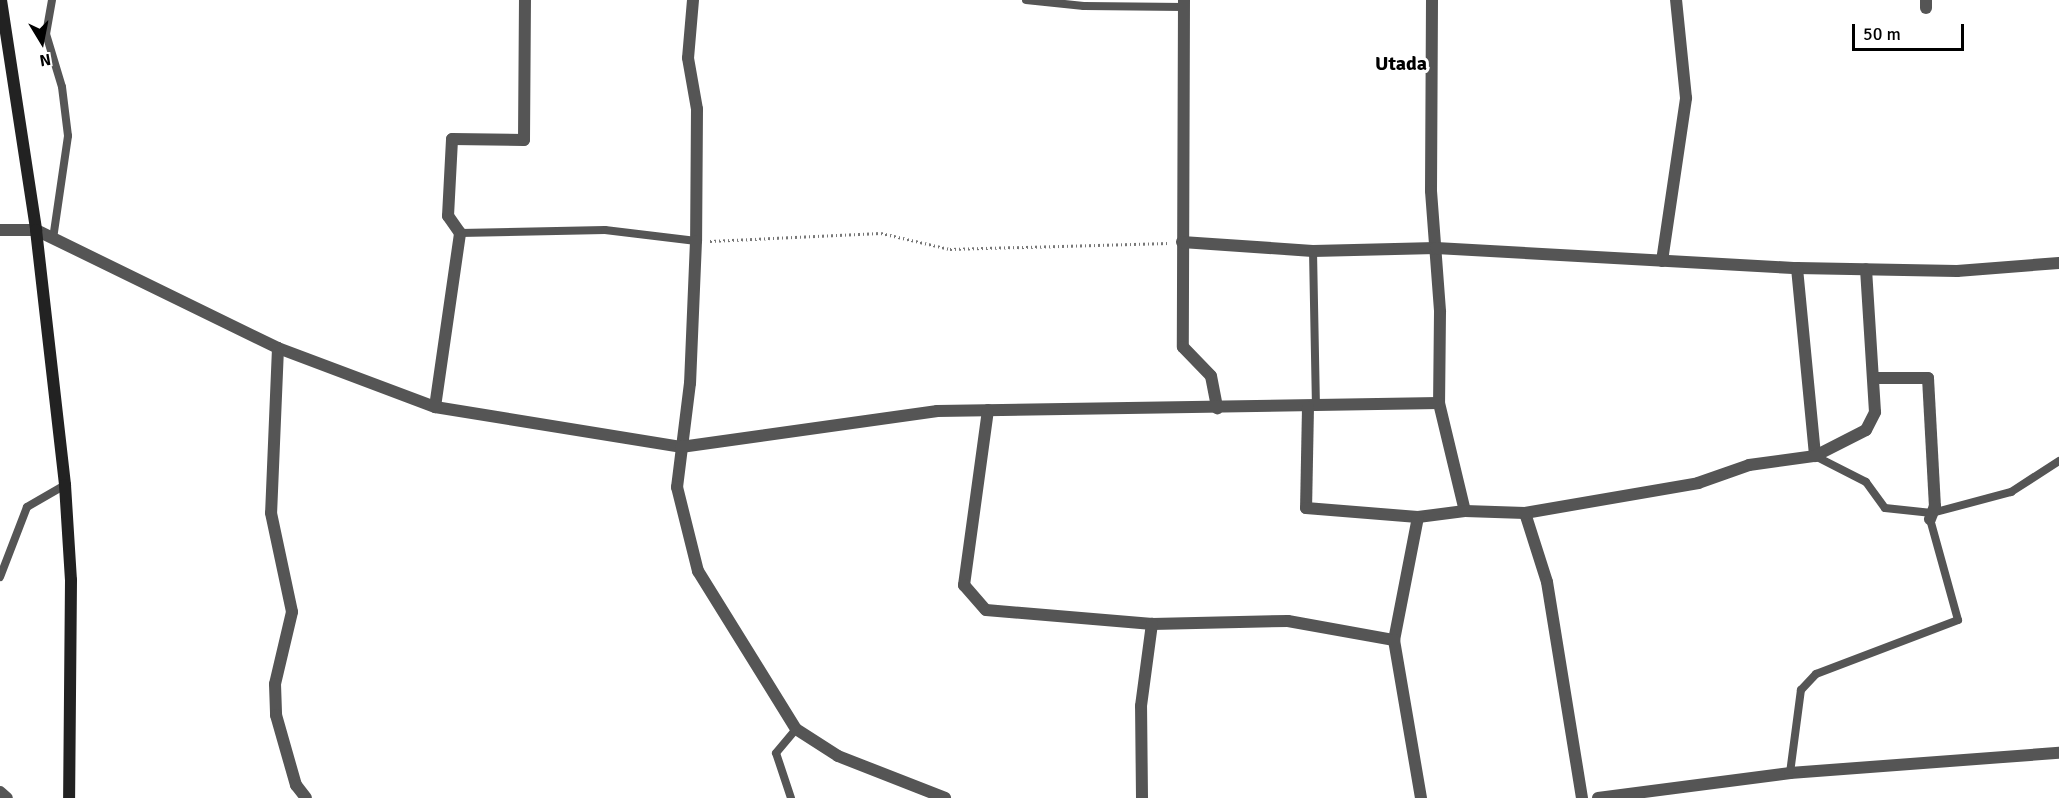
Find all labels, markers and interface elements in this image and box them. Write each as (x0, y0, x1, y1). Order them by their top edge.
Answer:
north arrow (12, 12, 72, 72)
scale bar (1855, 12, 1968, 50)
text: 50 m (1863, 23, 1901, 45)
text: N (38, 49, 52, 71)
district label: Utada (1375, 51, 1427, 75)

